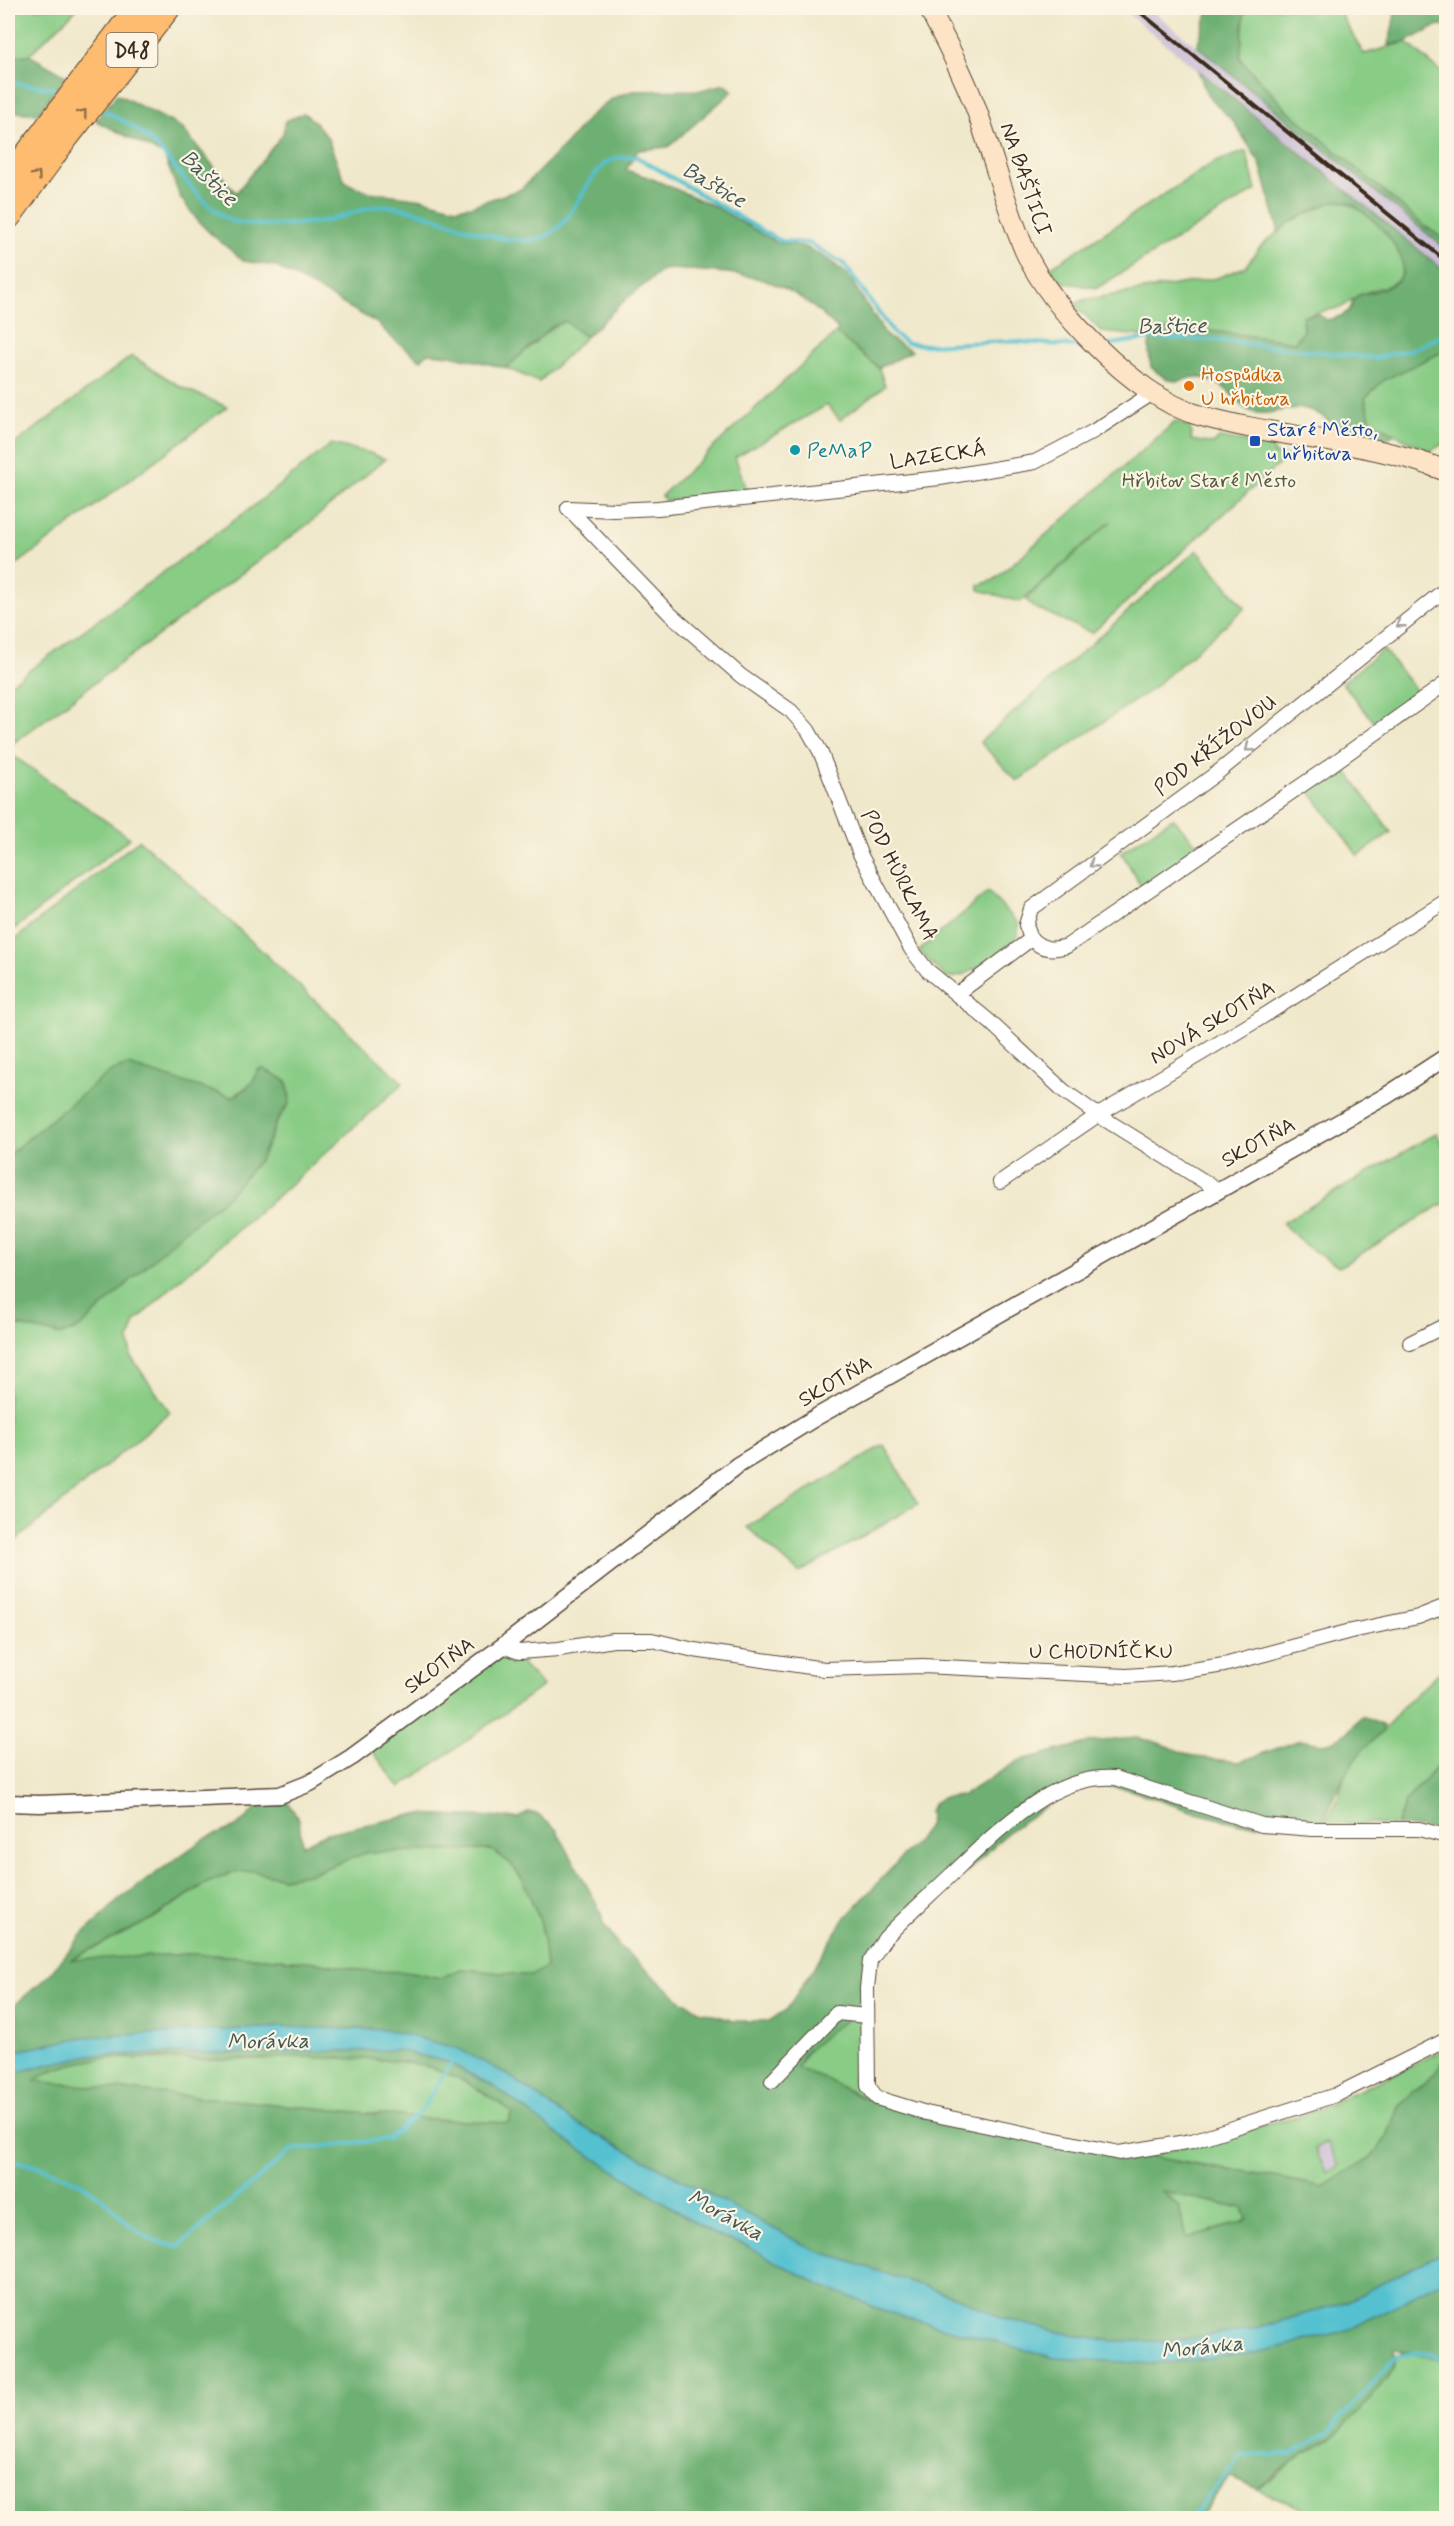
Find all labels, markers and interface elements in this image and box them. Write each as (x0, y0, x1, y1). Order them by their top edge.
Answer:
road number: D48 (106, 33, 158, 67)
one-way arrow (76, 109, 87, 120)
street label: NA BAŠTICI (993, 119, 1058, 240)
water label: Baštice (174, 144, 244, 213)
water label: Baštice (677, 156, 752, 216)
one-way arrow (30, 171, 41, 182)
water label: Baštice (1137, 312, 1208, 342)
place label: Hospůdka U hřbitova (1201, 361, 1290, 413)
marker: Hospůdka U hřbitova (1182, 379, 1196, 393)
place label: Staré Město, u hřbitova (1267, 416, 1378, 468)
marker: Staré Město, u hřbitova (1248, 434, 1262, 448)
street label: LAZECKÁ (888, 435, 988, 477)
place label: PeMaP (807, 437, 872, 465)
marker: PeMaP (788, 443, 802, 457)
park label: Hřbitov Staré Město (1122, 467, 1296, 495)
one-way arrow (1396, 617, 1407, 628)
street label: POD KŘÍŽOVOU (1148, 689, 1283, 803)
one-way arrow (1245, 740, 1256, 751)
street label: POD HŮRKAMA (854, 805, 944, 946)
one-way arrow (1088, 857, 1099, 868)
street label: NOVÁ SKOTŇA (1145, 974, 1280, 1071)
street label: SKOTŇA (1216, 1111, 1301, 1175)
street label: SKOTŇA (794, 1350, 877, 1414)
street label: SKOTŇA (399, 1631, 480, 1701)
street label: U CHODNÍČKU (1029, 1638, 1173, 1666)
water label: Morávka (227, 2027, 309, 2057)
water label: Morávka (682, 2184, 768, 2248)
water label: Morávka (1160, 2330, 1245, 2366)

